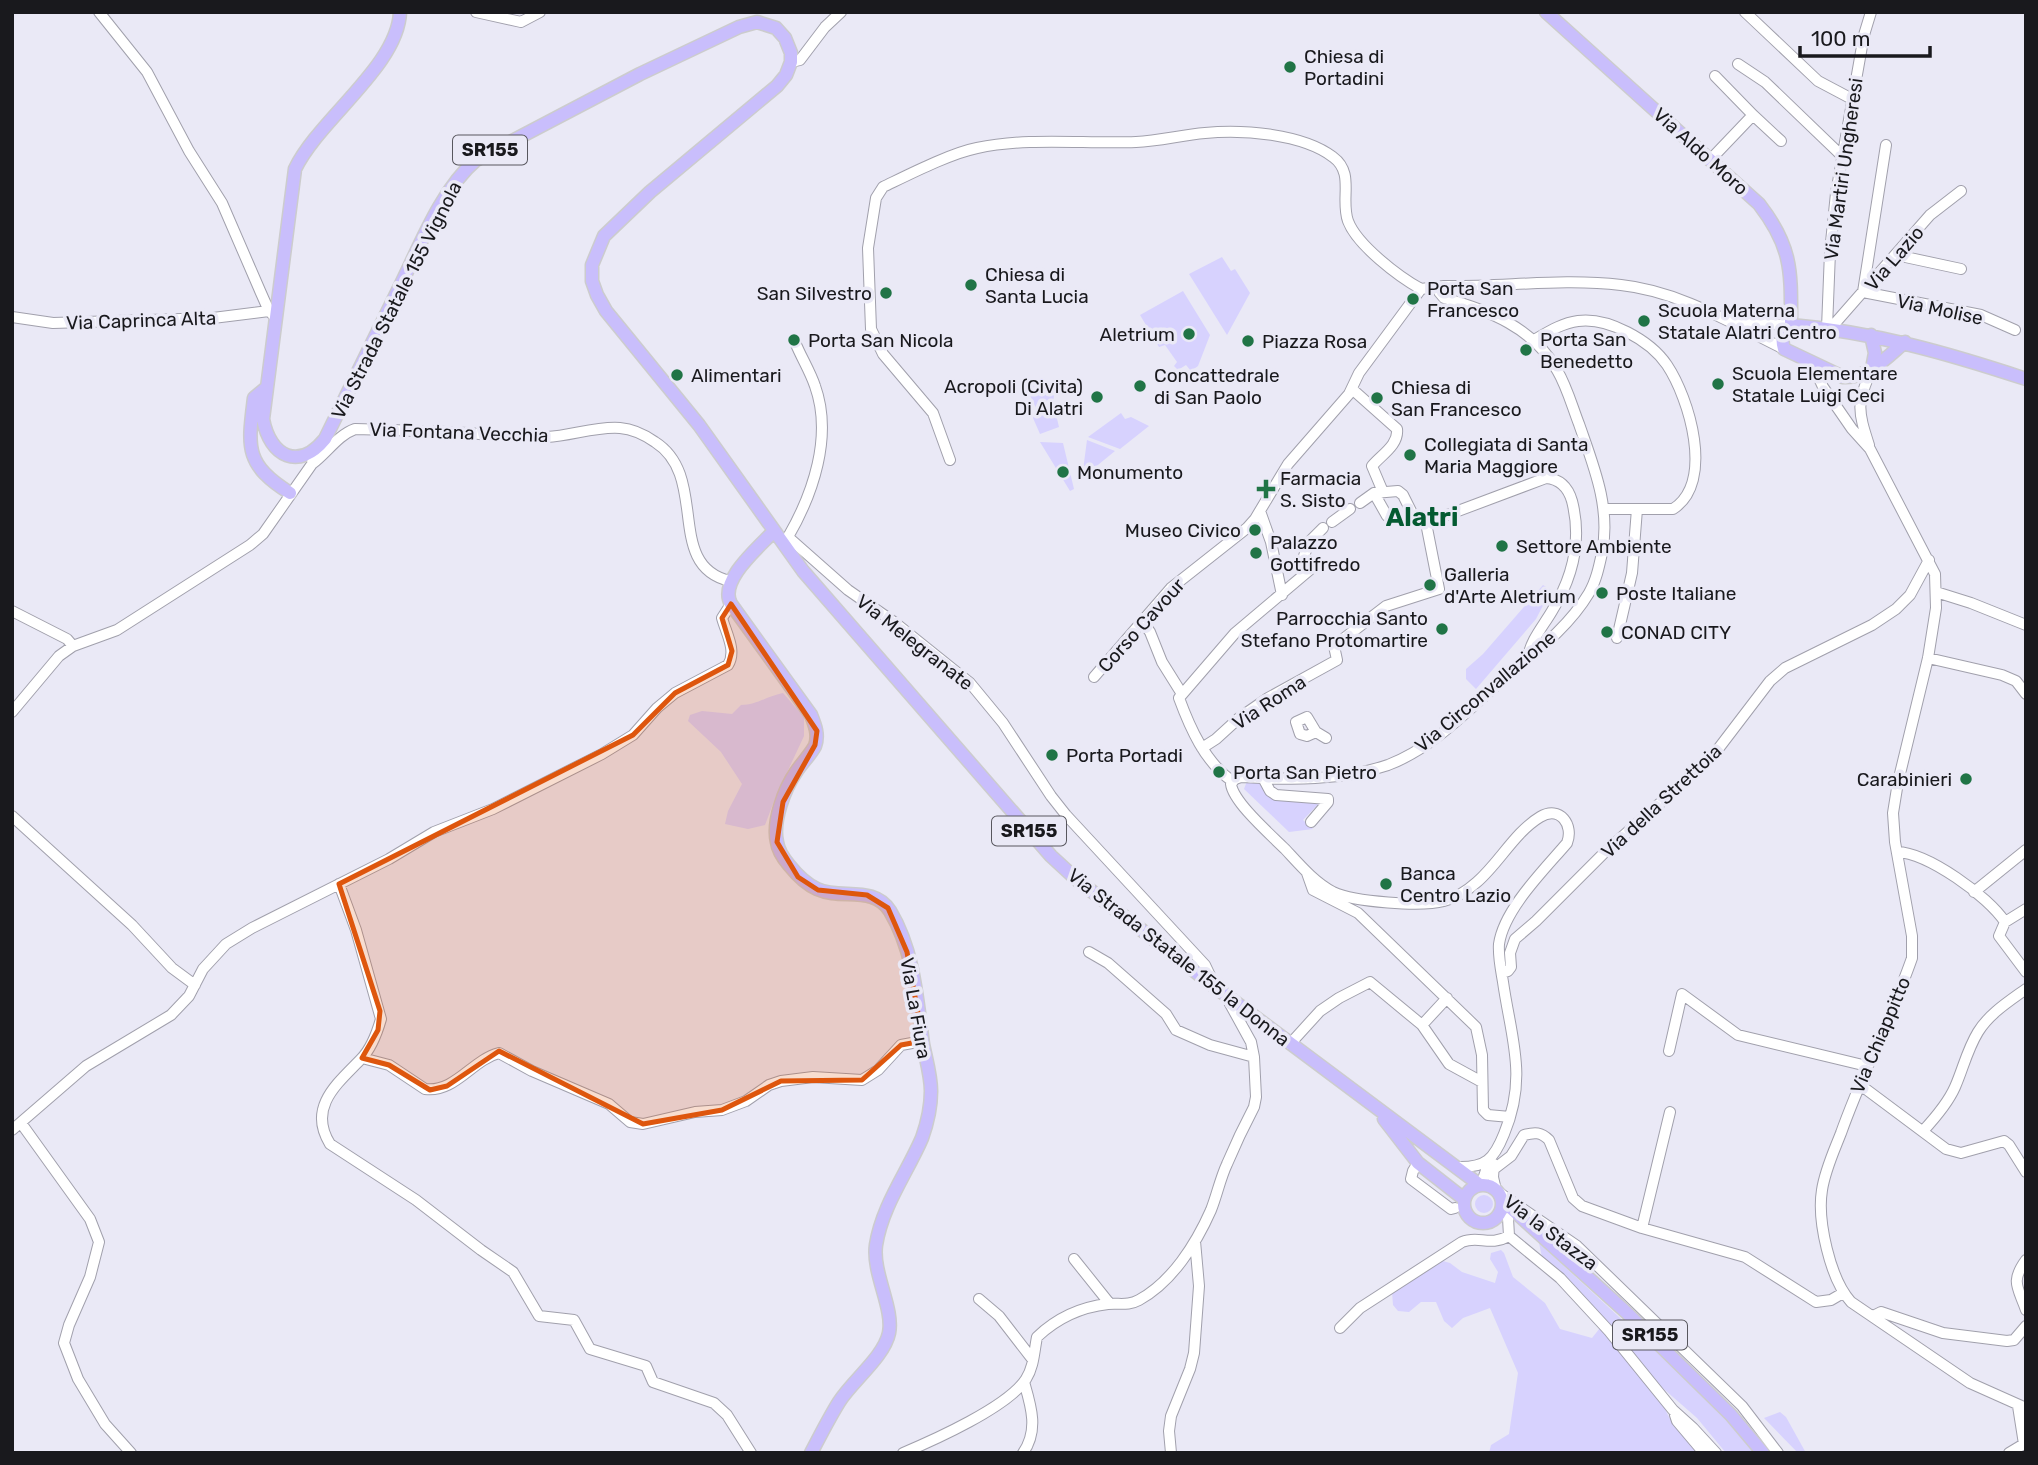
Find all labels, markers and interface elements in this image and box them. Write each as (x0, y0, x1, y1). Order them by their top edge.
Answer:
scale bar (1800, 14, 1930, 58)
text: 100 m (1811, 26, 1870, 51)
place label: Chiesa di Portadini (1304, 45, 1384, 90)
marker: Chiesa di Portadini (1282, 59, 1298, 75)
street label: Via Martiri Ungheresi (1819, 76, 1868, 262)
street label: Via Aldo Moro (1648, 103, 1753, 200)
road number: SR155 (453, 135, 527, 164)
street label: Via Strada Statale 155 Vignola (326, 178, 467, 423)
street label: Via Lazio (1860, 221, 1929, 295)
place label: Chiesa di Santa Lucia (985, 263, 1089, 308)
marker: Chiesa di Santa Lucia (963, 277, 979, 293)
place label: Porta San Francesco (1427, 277, 1519, 322)
place label: San Silvestro (757, 282, 872, 305)
marker: San Silvestro (878, 285, 894, 301)
street label: Via Molise (1895, 289, 1985, 330)
marker: Porta San Francesco (1405, 291, 1421, 307)
place label: Scuola Materna Statale Alatri Centro (1658, 299, 1837, 344)
street label: Via Caprinca Alta (65, 306, 217, 335)
marker: Scuola Materna Statale Alatri Centro (1636, 313, 1652, 329)
place label: Aletrium (1099, 323, 1175, 346)
marker: Aletrium (1181, 326, 1197, 342)
place label: Porta San Benedetto (1540, 328, 1633, 373)
place label: Porta San Nicola (808, 329, 954, 352)
place label: Piazza Rosa (1262, 330, 1367, 353)
marker: Porta San Nicola (786, 332, 802, 348)
marker: Piazza Rosa (1240, 333, 1256, 349)
marker: Porta San Benedetto (1518, 342, 1534, 358)
place label: Scuola Elementare Statale Luigi Ceci (1732, 362, 1898, 407)
place label: Alimentari (691, 364, 782, 387)
place label: Concattedrale di San Paolo (1154, 364, 1280, 409)
marker: Alimentari (669, 367, 685, 383)
place label: Acropoli (Civita) Di Alatri (944, 375, 1083, 420)
place label: Chiesa di San Francesco (1391, 376, 1522, 421)
marker: Scuola Elementare Statale Luigi Ceci (1710, 376, 1726, 392)
marker: Concattedrale di San Paolo (1132, 378, 1148, 394)
marker: Acropoli (Civita) Di Alatri (1089, 389, 1105, 405)
marker: Chiesa di San Francesco (1369, 390, 1385, 406)
street label: Via Fontana Vecchia (369, 418, 549, 447)
place label: Collegiata di Santa Maria Maggiore (1424, 433, 1589, 478)
marker: Collegiata di Santa Maria Maggiore (1402, 447, 1418, 463)
place label: Monumento (1077, 461, 1183, 484)
marker: Monumento (1055, 464, 1071, 480)
place label: Farmacia S. Sisto (1280, 467, 1361, 512)
marker: Farmacia S. Sisto (1258, 481, 1274, 497)
district label: Alatri (1386, 502, 1458, 533)
place label: Museo Civico (1125, 519, 1241, 542)
marker: Museo Civico (1247, 522, 1263, 538)
place label: Palazzo Gottifredo (1270, 531, 1360, 576)
place label: Settore Ambiente (1516, 535, 1672, 558)
marker: Settore Ambiente (1494, 538, 1510, 554)
marker: Palazzo Gottifredo (1248, 545, 1264, 561)
place label: Galleria d'Arte Aletrium (1444, 563, 1576, 608)
street label: Corso Cavour (1093, 573, 1190, 677)
marker: Galleria d'Arte Aletrium (1422, 577, 1438, 593)
place label: Poste Italiane (1616, 582, 1736, 605)
marker: Poste Italiane (1594, 585, 1610, 601)
street label: Via Melegranate (852, 590, 978, 695)
place label: Parrocchia Santo Stefano Protomartire (1241, 607, 1428, 652)
marker: Parrocchia Santo Stefano Protomartire (1434, 621, 1450, 637)
place label: CONAD CITY (1621, 621, 1731, 644)
marker: CONAD CITY (1599, 624, 1615, 640)
street label: Via Circonvallazione (1410, 626, 1560, 757)
street label: Via Roma (1228, 670, 1310, 735)
street label: Via della Strettoia (1596, 740, 1726, 863)
place label: Porta Portadi (1066, 744, 1183, 767)
marker: Porta Portadi (1044, 747, 1060, 763)
place label: Porta San Pietro (1233, 761, 1377, 784)
marker: Porta San Pietro (1211, 764, 1227, 780)
place label: Carabinieri (1857, 768, 1952, 791)
marker: Carabinieri (1958, 771, 1974, 787)
road number: SR155 (992, 816, 1066, 846)
place label: Banca Centro Lazio (1400, 862, 1511, 907)
street label: Via Strada Statale 155 la Donna (1063, 864, 1294, 1051)
marker: Banca Centro Lazio (1378, 876, 1394, 892)
street label: Via La Fiura (895, 956, 936, 1061)
street label: Via Chiappitto (1846, 973, 1915, 1097)
street label: Via la Stazza (1499, 1190, 1602, 1275)
road number: SR155 (1613, 1320, 1687, 1350)

